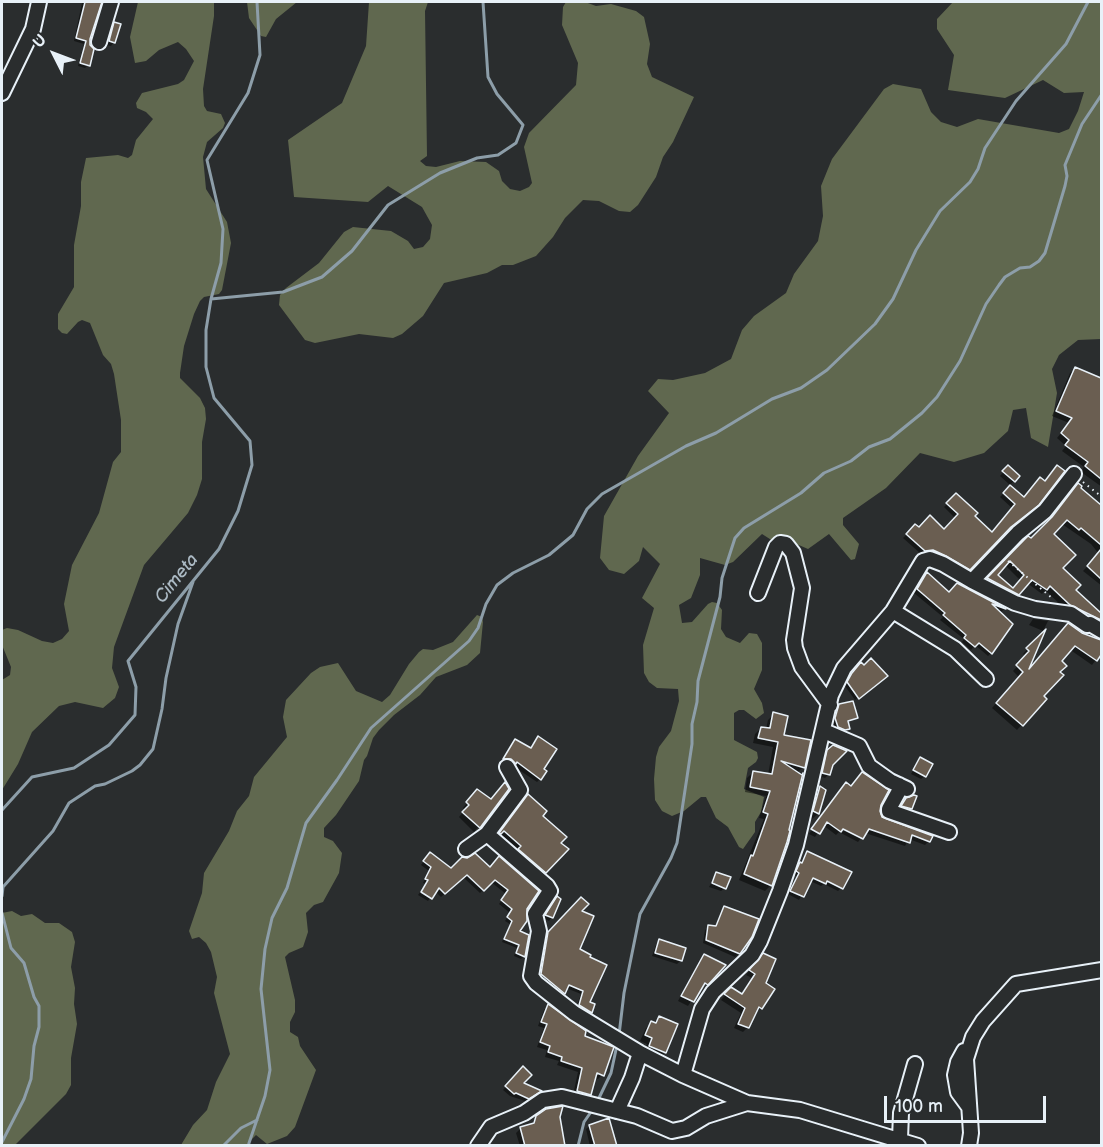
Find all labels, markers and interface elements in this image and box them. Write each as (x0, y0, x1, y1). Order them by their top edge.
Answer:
north arrow (24, 24, 84, 84)
text: U (29, 31, 51, 52)
water label: Cimeta (151, 550, 203, 608)
scale bar (887, 1084, 1049, 1122)
text: 100 m (895, 1096, 943, 1117)

